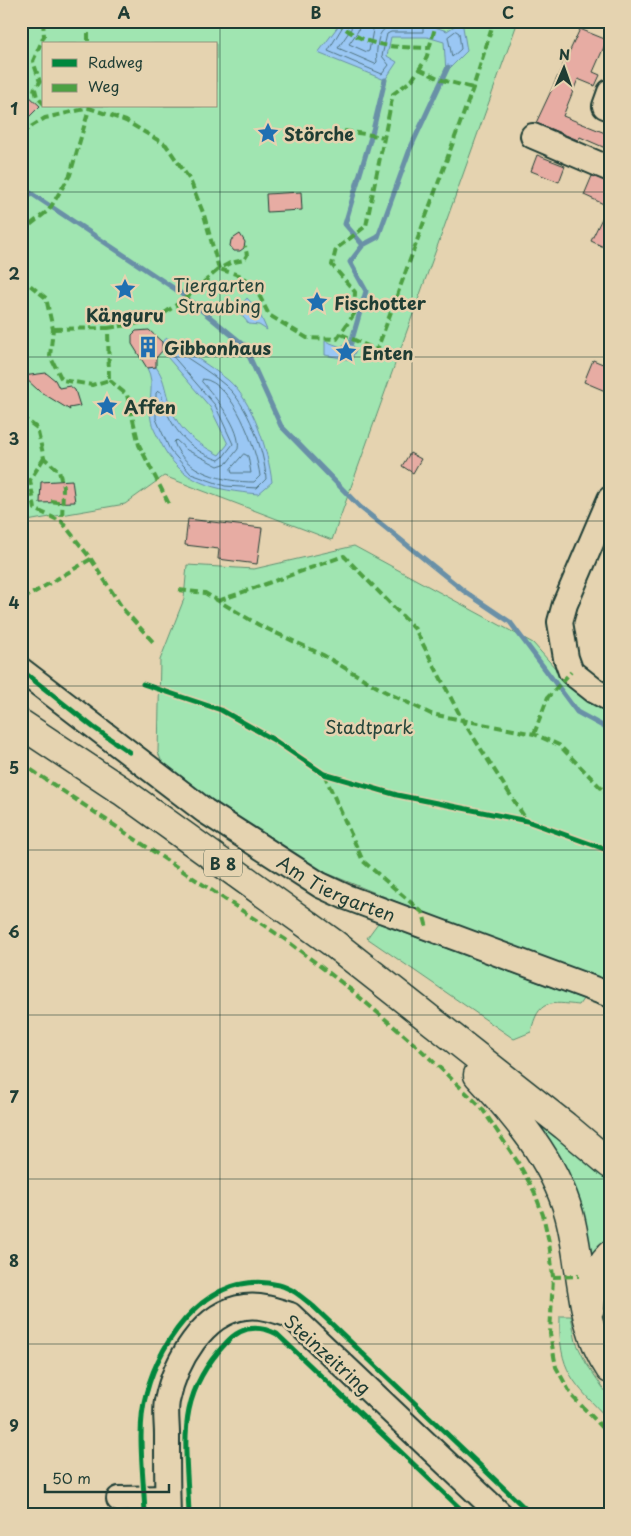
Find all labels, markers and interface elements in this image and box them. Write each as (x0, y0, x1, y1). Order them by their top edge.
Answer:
text: A (118, 0, 131, 24)
text: B (311, 0, 322, 24)
text: C (502, 0, 514, 24)
legend (42, 42, 218, 108)
north arrow (538, 42, 588, 92)
text: N (559, 44, 570, 65)
text: Radweg (88, 50, 143, 73)
text: Weg (88, 74, 119, 97)
text: 1 (10, 96, 18, 120)
place icon: Störche (255, 120, 281, 146)
place label: Störche (284, 120, 354, 147)
text: 2 (8, 261, 20, 285)
park label: Tiergarten Straubing (173, 271, 265, 319)
place icon: Känguru (112, 276, 138, 302)
place icon: Fischotter (304, 289, 330, 315)
place label: Fischotter (334, 289, 427, 316)
place label: Känguru (86, 301, 164, 328)
building icon: Gibbonhaus (135, 334, 161, 360)
place label: Gibbonhaus (164, 334, 271, 361)
place icon: Enten (333, 339, 359, 365)
place label: Enten (362, 339, 414, 366)
place icon: Affen (94, 393, 120, 419)
place label: Affen (124, 393, 176, 420)
text: 3 (9, 426, 19, 450)
text: 4 (9, 590, 20, 614)
park label: Stadtpark (325, 713, 413, 740)
text: 5 (9, 755, 19, 779)
street label: Am Tiergarten (272, 848, 400, 928)
road number: B 8 (204, 850, 242, 876)
text: 6 (8, 919, 20, 943)
text: 7 (9, 1084, 19, 1108)
text: 8 (9, 1248, 19, 1272)
street label: Steinzeitring (279, 1308, 377, 1400)
text: 9 (9, 1413, 19, 1437)
scale bar (45, 1461, 169, 1493)
text: 50 m (52, 1466, 91, 1489)

